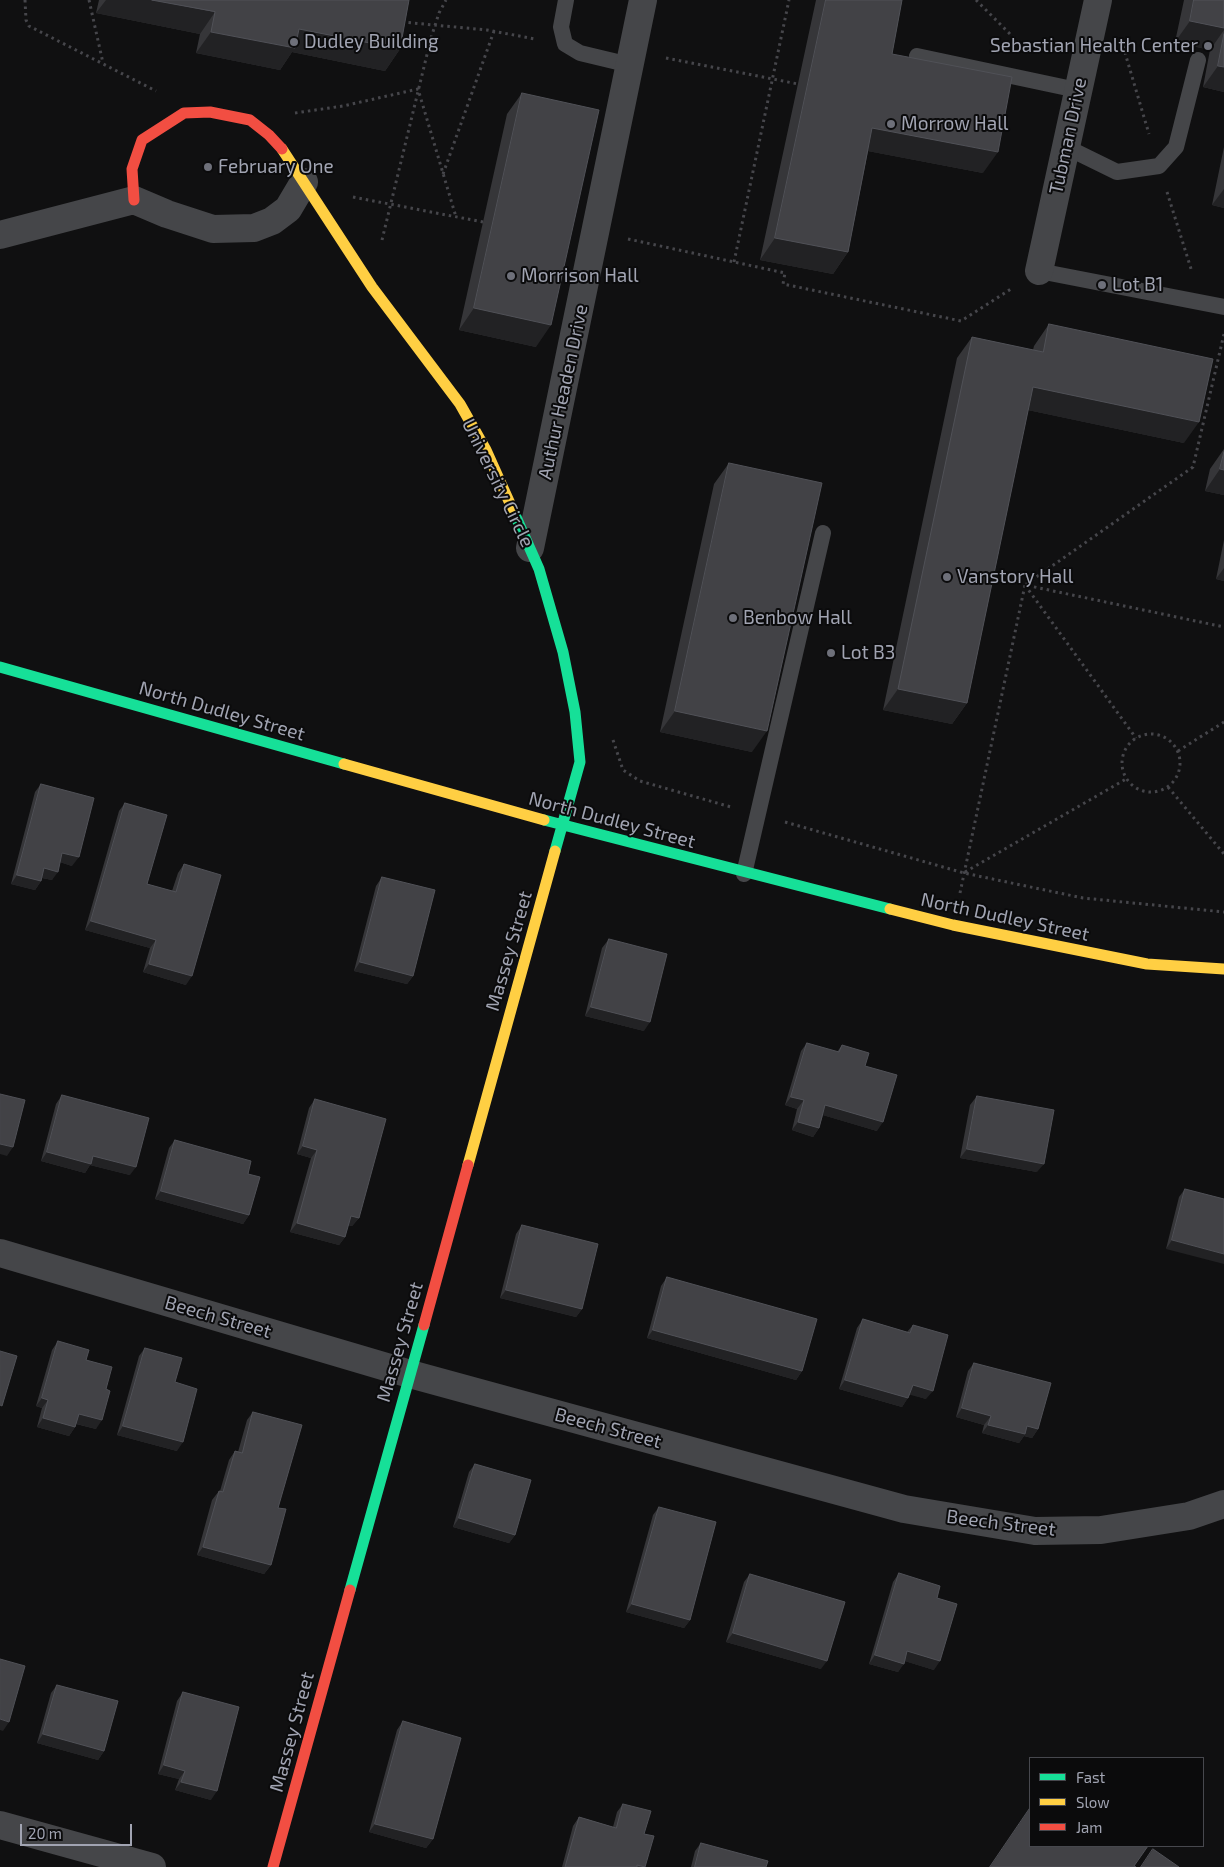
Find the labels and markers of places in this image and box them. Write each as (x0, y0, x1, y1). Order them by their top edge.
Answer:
place label: Dudley Building (304, 31, 439, 53)
place label: Sebastian Health Center (990, 35, 1198, 57)
marker: Dudley Building (288, 36, 300, 48)
marker: Sebastian Health Center (1202, 40, 1214, 52)
place label: Morrow Hall (901, 113, 1008, 135)
marker: Morrow Hall (885, 118, 897, 130)
place label: February One (218, 156, 334, 178)
marker: February One (202, 161, 214, 173)
place label: Morrison Hall (521, 265, 639, 287)
marker: Morrison Hall (505, 270, 517, 282)
place label: Lot B1 (1112, 274, 1163, 296)
marker: Lot B1 (1096, 279, 1108, 291)
place label: Vanstory Hall (957, 566, 1074, 588)
marker: Vanstory Hall (941, 571, 953, 583)
place label: Benbow Hall (743, 607, 852, 629)
marker: Benbow Hall (727, 612, 739, 624)
place label: Lot B3 (841, 642, 895, 664)
marker: Lot B3 (825, 647, 837, 659)

